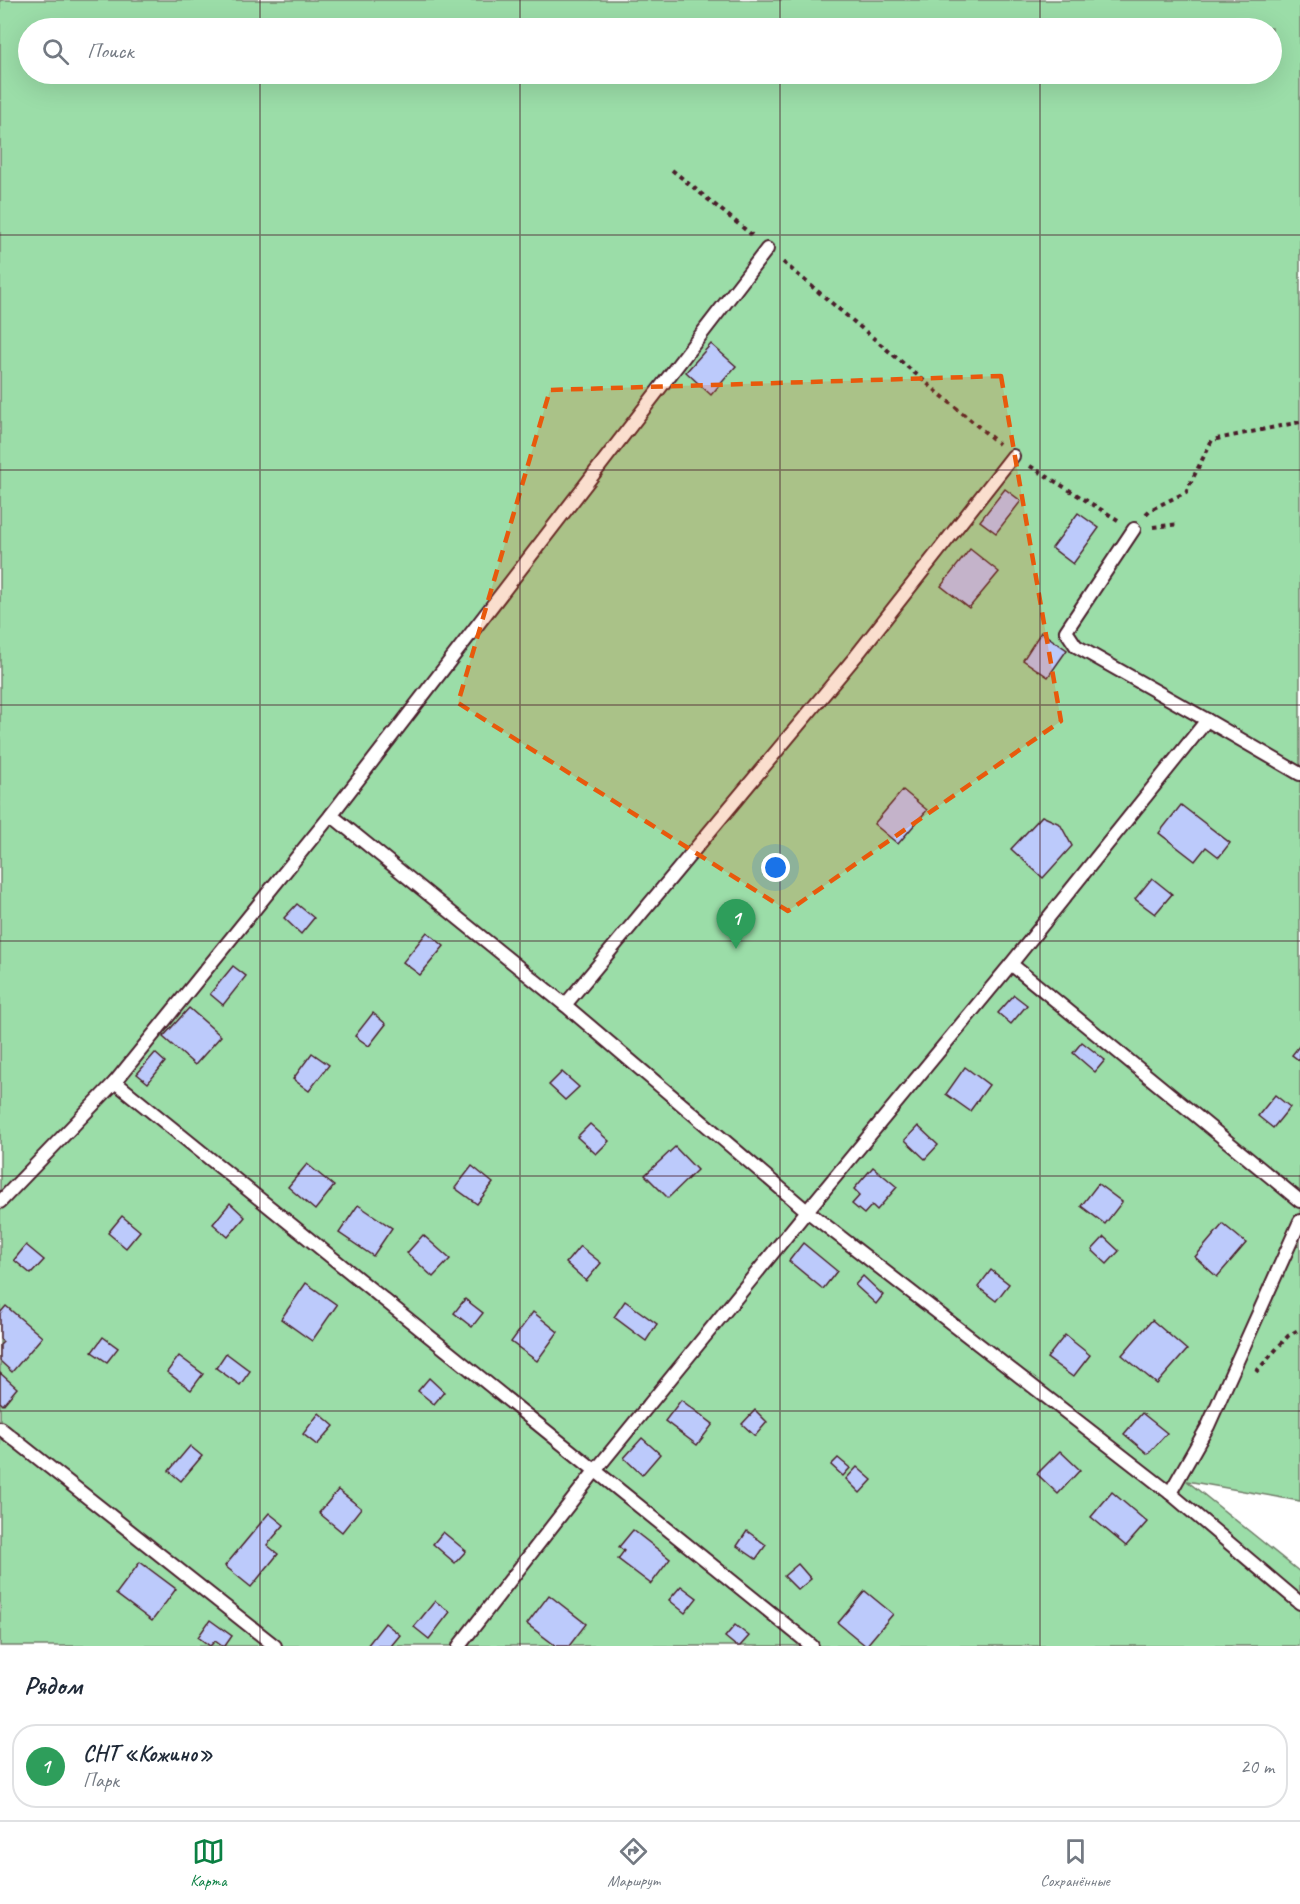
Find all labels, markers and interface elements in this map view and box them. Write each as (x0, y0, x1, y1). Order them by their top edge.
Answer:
search box (18, 18, 1282, 84)
icon: search (39, 35, 72, 68)
text: Поиск (87, 37, 133, 65)
your location (761, 853, 790, 882)
pin: 1 (716, 900, 756, 949)
text: Рядом (24, 1669, 82, 1702)
text: СНТ «Кожино» (83, 1740, 213, 1768)
text: 1 (41, 1754, 50, 1779)
text: 20 m (1240, 1754, 1274, 1779)
text: Парк (83, 1768, 119, 1793)
tab: Карта (190, 1835, 227, 1891)
tab: Маршрут (607, 1835, 660, 1891)
tab: Сохранённые (1040, 1835, 1110, 1891)

